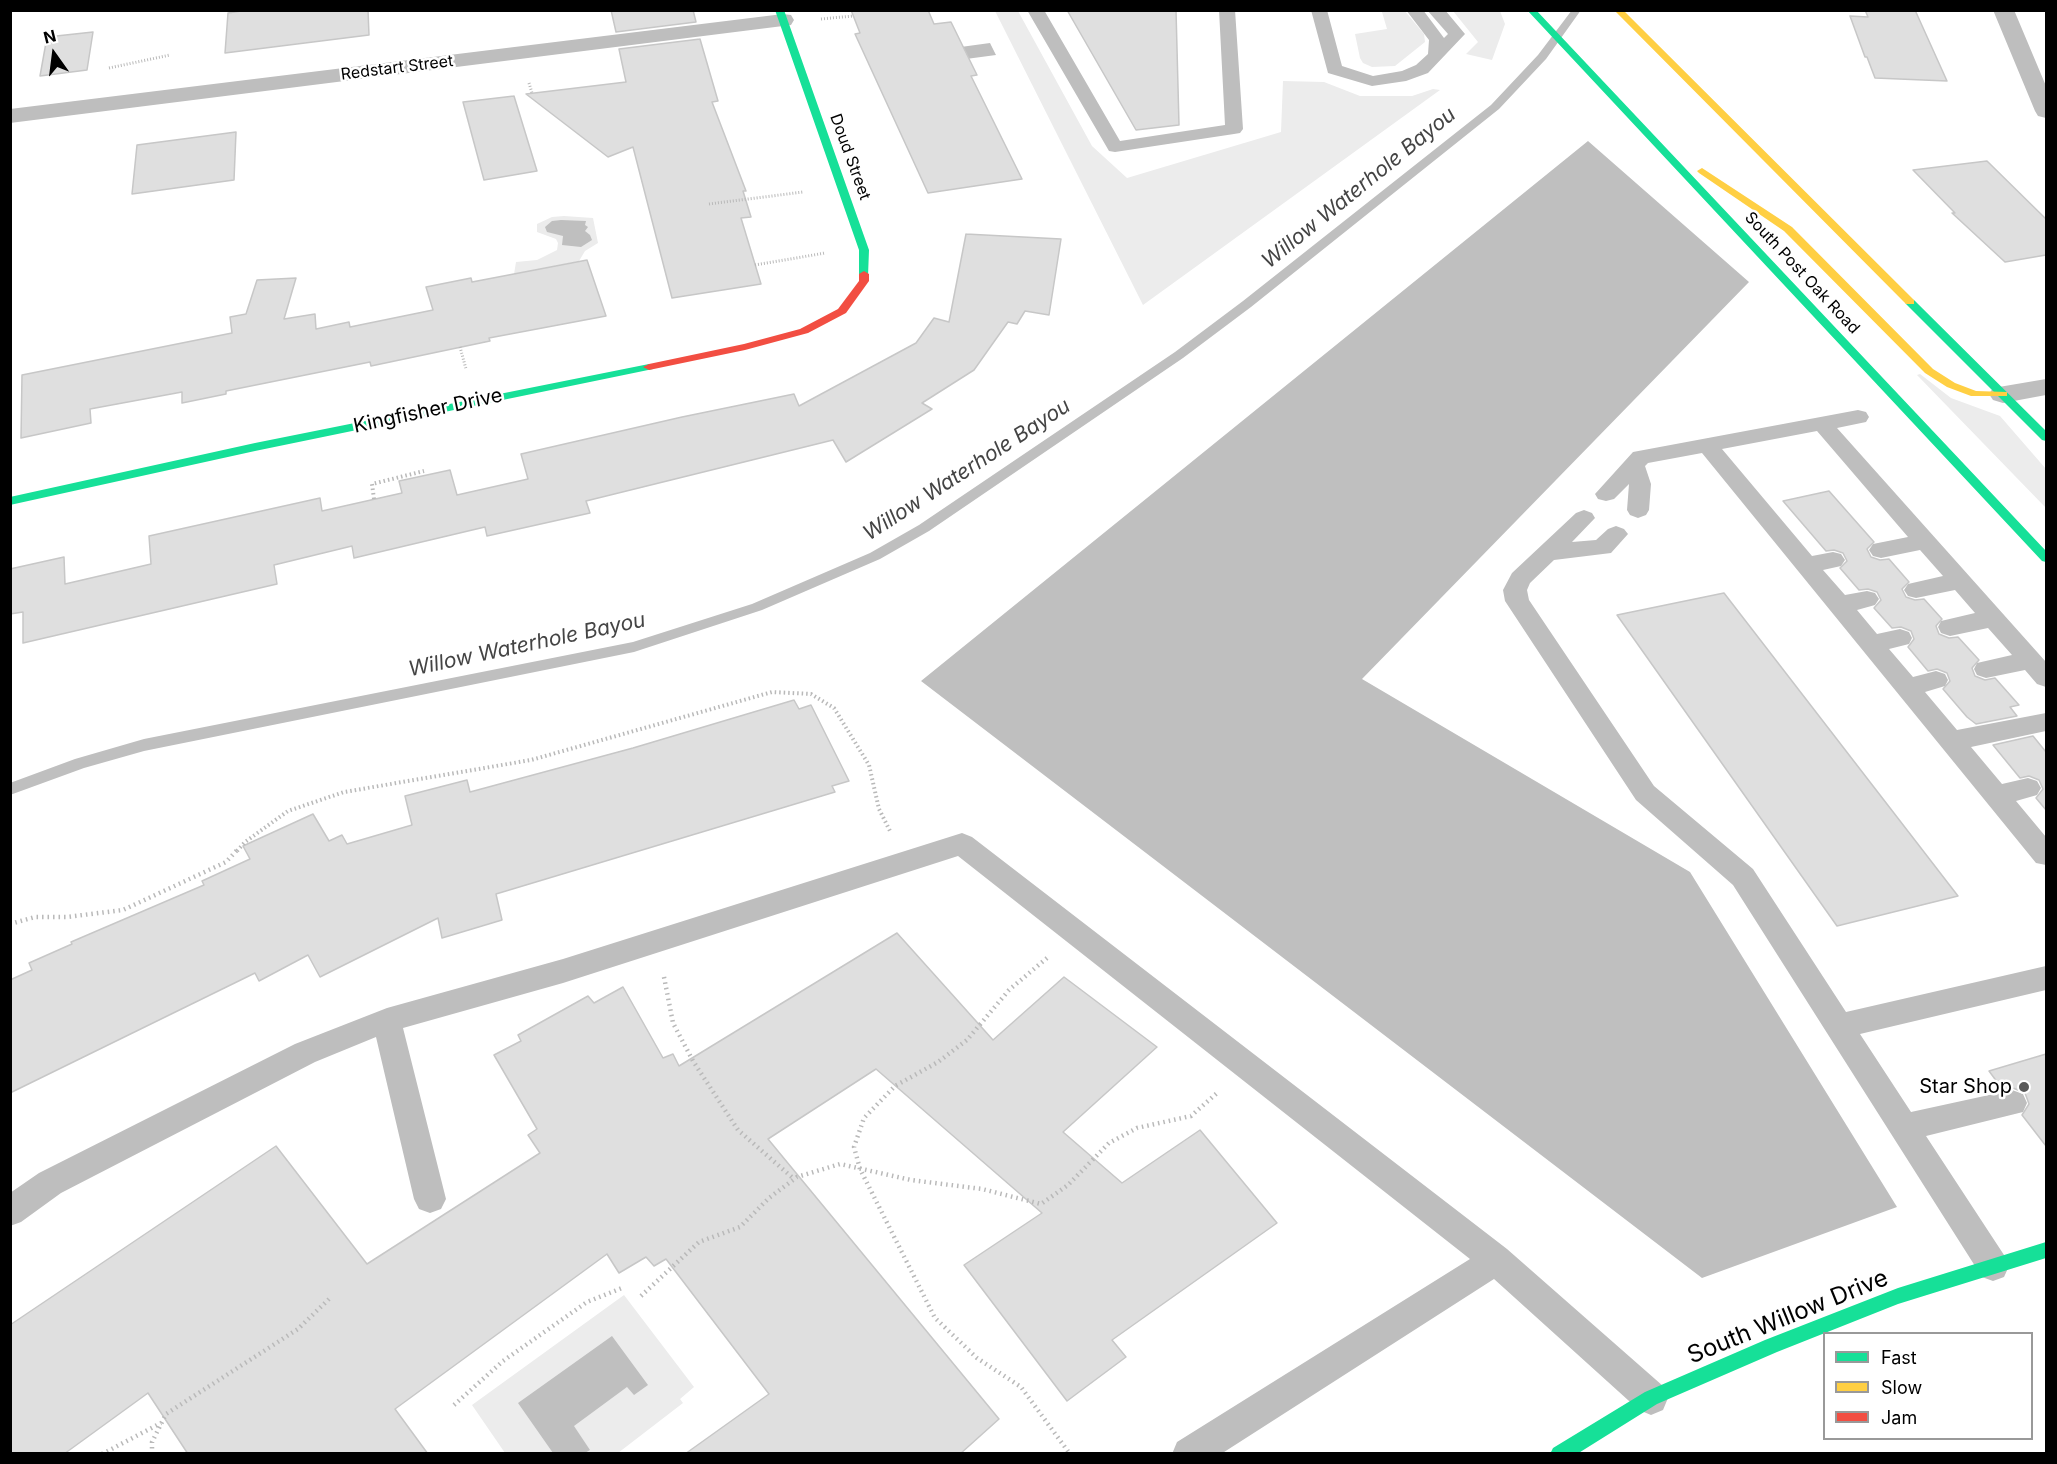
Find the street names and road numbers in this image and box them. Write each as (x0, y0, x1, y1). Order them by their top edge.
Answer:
street label: Redstart Street (340, 52, 454, 84)
street label: Doud Street (826, 111, 874, 203)
street label: South Post Oak Road (1741, 208, 1863, 338)
street label: Kingfisher Drive (351, 383, 505, 439)
street label: South Willow Drive (1684, 1264, 1892, 1370)

